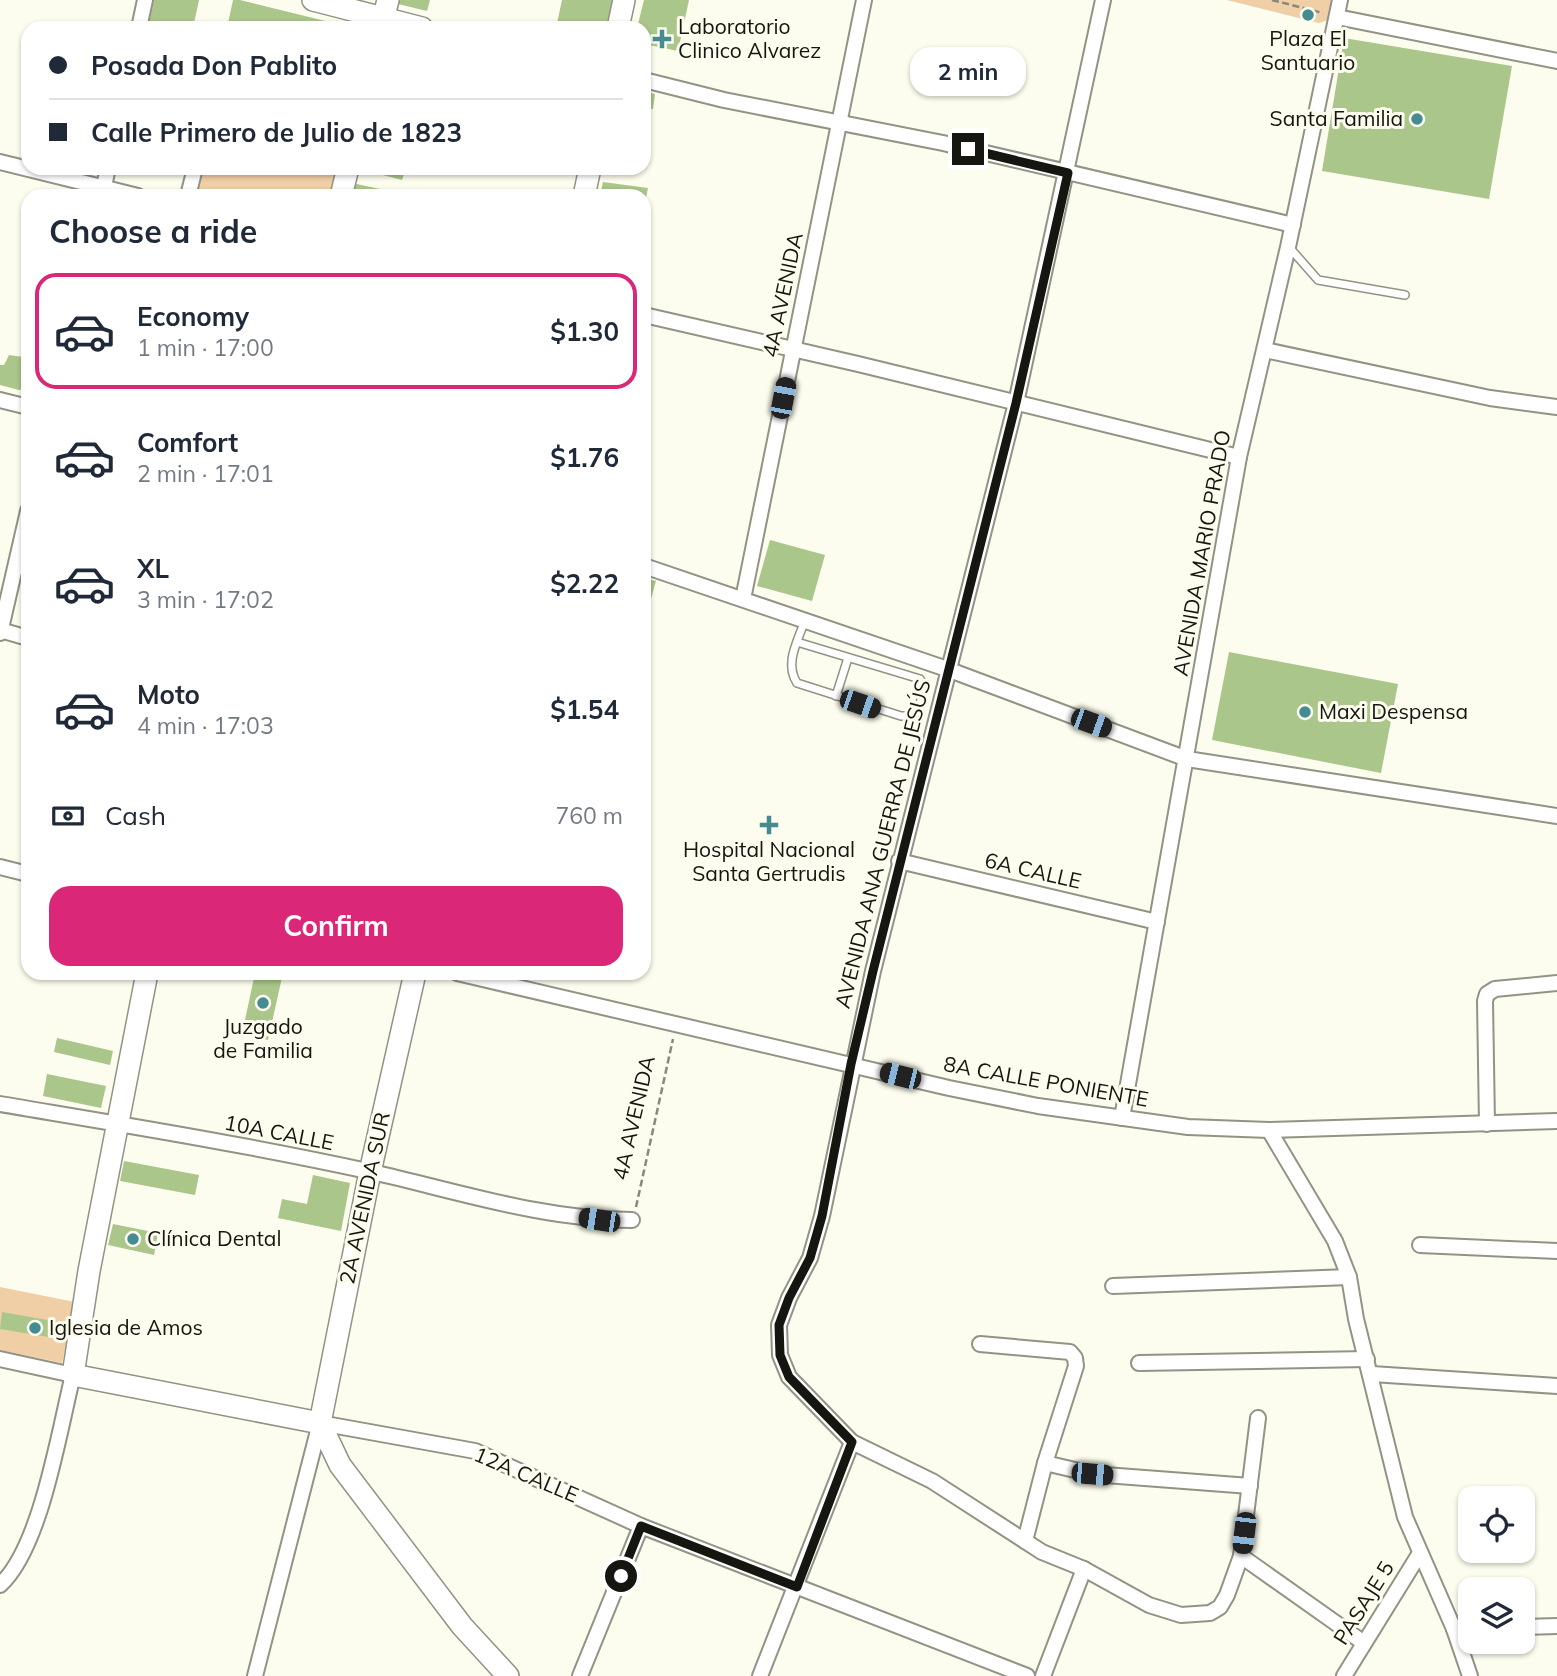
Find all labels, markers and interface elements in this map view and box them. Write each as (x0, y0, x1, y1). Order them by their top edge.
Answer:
marker: Plaza El Santuario (1300, 7, 1316, 23)
place label: Laboratorio Clinico Alvarez (678, 13, 821, 63)
place label: Plaza El Santuario (1261, 25, 1355, 75)
marker: Laboratorio Clinico Alvarez (652, 29, 672, 49)
callout: 2 min (910, 47, 1026, 96)
text: Posada Don Pablito (91, 49, 337, 82)
text: 2 min (938, 57, 998, 86)
place label: Santa Familia (1270, 105, 1403, 131)
marker: Santa Familia (1409, 111, 1425, 127)
text: Calle Primero de Julio de 1823 (91, 116, 462, 149)
route end (952, 133, 984, 165)
text: Choose a ride (49, 211, 257, 251)
street label: 4A AVENIDA (756, 230, 808, 360)
icon: car (53, 300, 116, 363)
text: Economy (137, 300, 249, 333)
text: $1.30 (550, 315, 619, 348)
text: 1 min · 17:00 (137, 333, 274, 362)
car (769, 375, 798, 421)
icon: car (53, 426, 116, 489)
text: Comfort (137, 426, 238, 459)
street label: AVENIDA MARIO PRADO (1167, 428, 1235, 678)
text: $1.76 (550, 441, 619, 474)
text: 2 min · 17:01 (137, 459, 274, 488)
icon: car (53, 552, 116, 615)
text: XL (137, 552, 169, 585)
text: $2.22 (550, 567, 619, 600)
text: 3 min · 17:02 (137, 585, 274, 614)
street label: AVENIDA ANA GUERRA DE JESÚS (829, 677, 935, 1011)
icon: car (53, 678, 116, 741)
text: Moto (137, 678, 200, 711)
car (837, 687, 884, 721)
text: $1.54 (550, 693, 619, 726)
place label: Maxi Despensa (1319, 698, 1468, 724)
marker: Maxi Despensa (1297, 704, 1313, 720)
car (1068, 706, 1115, 740)
text: 4 min · 17:03 (137, 711, 274, 740)
icon: cash (49, 797, 87, 835)
text: Cash (105, 799, 166, 832)
text: 760 m (555, 801, 623, 830)
marker: Hospital Nacional Santa Gertrudis (759, 815, 779, 835)
place label: Hospital Nacional Santa Gertrudis (683, 836, 855, 886)
street label: 6A CALLE (982, 846, 1084, 894)
button: Confirm (49, 886, 623, 966)
marker: Juzgado de Familia (255, 995, 271, 1011)
place label: Juzgado de Familia (213, 1013, 313, 1063)
street label: 8A CALLE PONIENTE (942, 1050, 1151, 1112)
street label: 4A AVENIDA (606, 1053, 660, 1182)
car (878, 1061, 923, 1091)
street label: 10A CALLE (222, 1109, 336, 1155)
street label: 2A AVENIDA SUR (333, 1109, 395, 1286)
car (577, 1206, 622, 1234)
place label: Clínica Dental (147, 1225, 281, 1251)
marker: Clínica Dental (125, 1231, 141, 1247)
place label: Iglesia de Amos (49, 1314, 203, 1340)
marker: Iglesia de Amos (27, 1320, 43, 1336)
street label: 12A CALLE (470, 1440, 582, 1508)
car (1071, 1462, 1114, 1486)
map controls (1458, 1486, 1535, 1654)
button: locate (1458, 1486, 1535, 1563)
car (1232, 1511, 1257, 1555)
street label: PASAJE 5 (1327, 1556, 1399, 1649)
route start (605, 1560, 637, 1592)
button: layers (1458, 1577, 1535, 1654)

